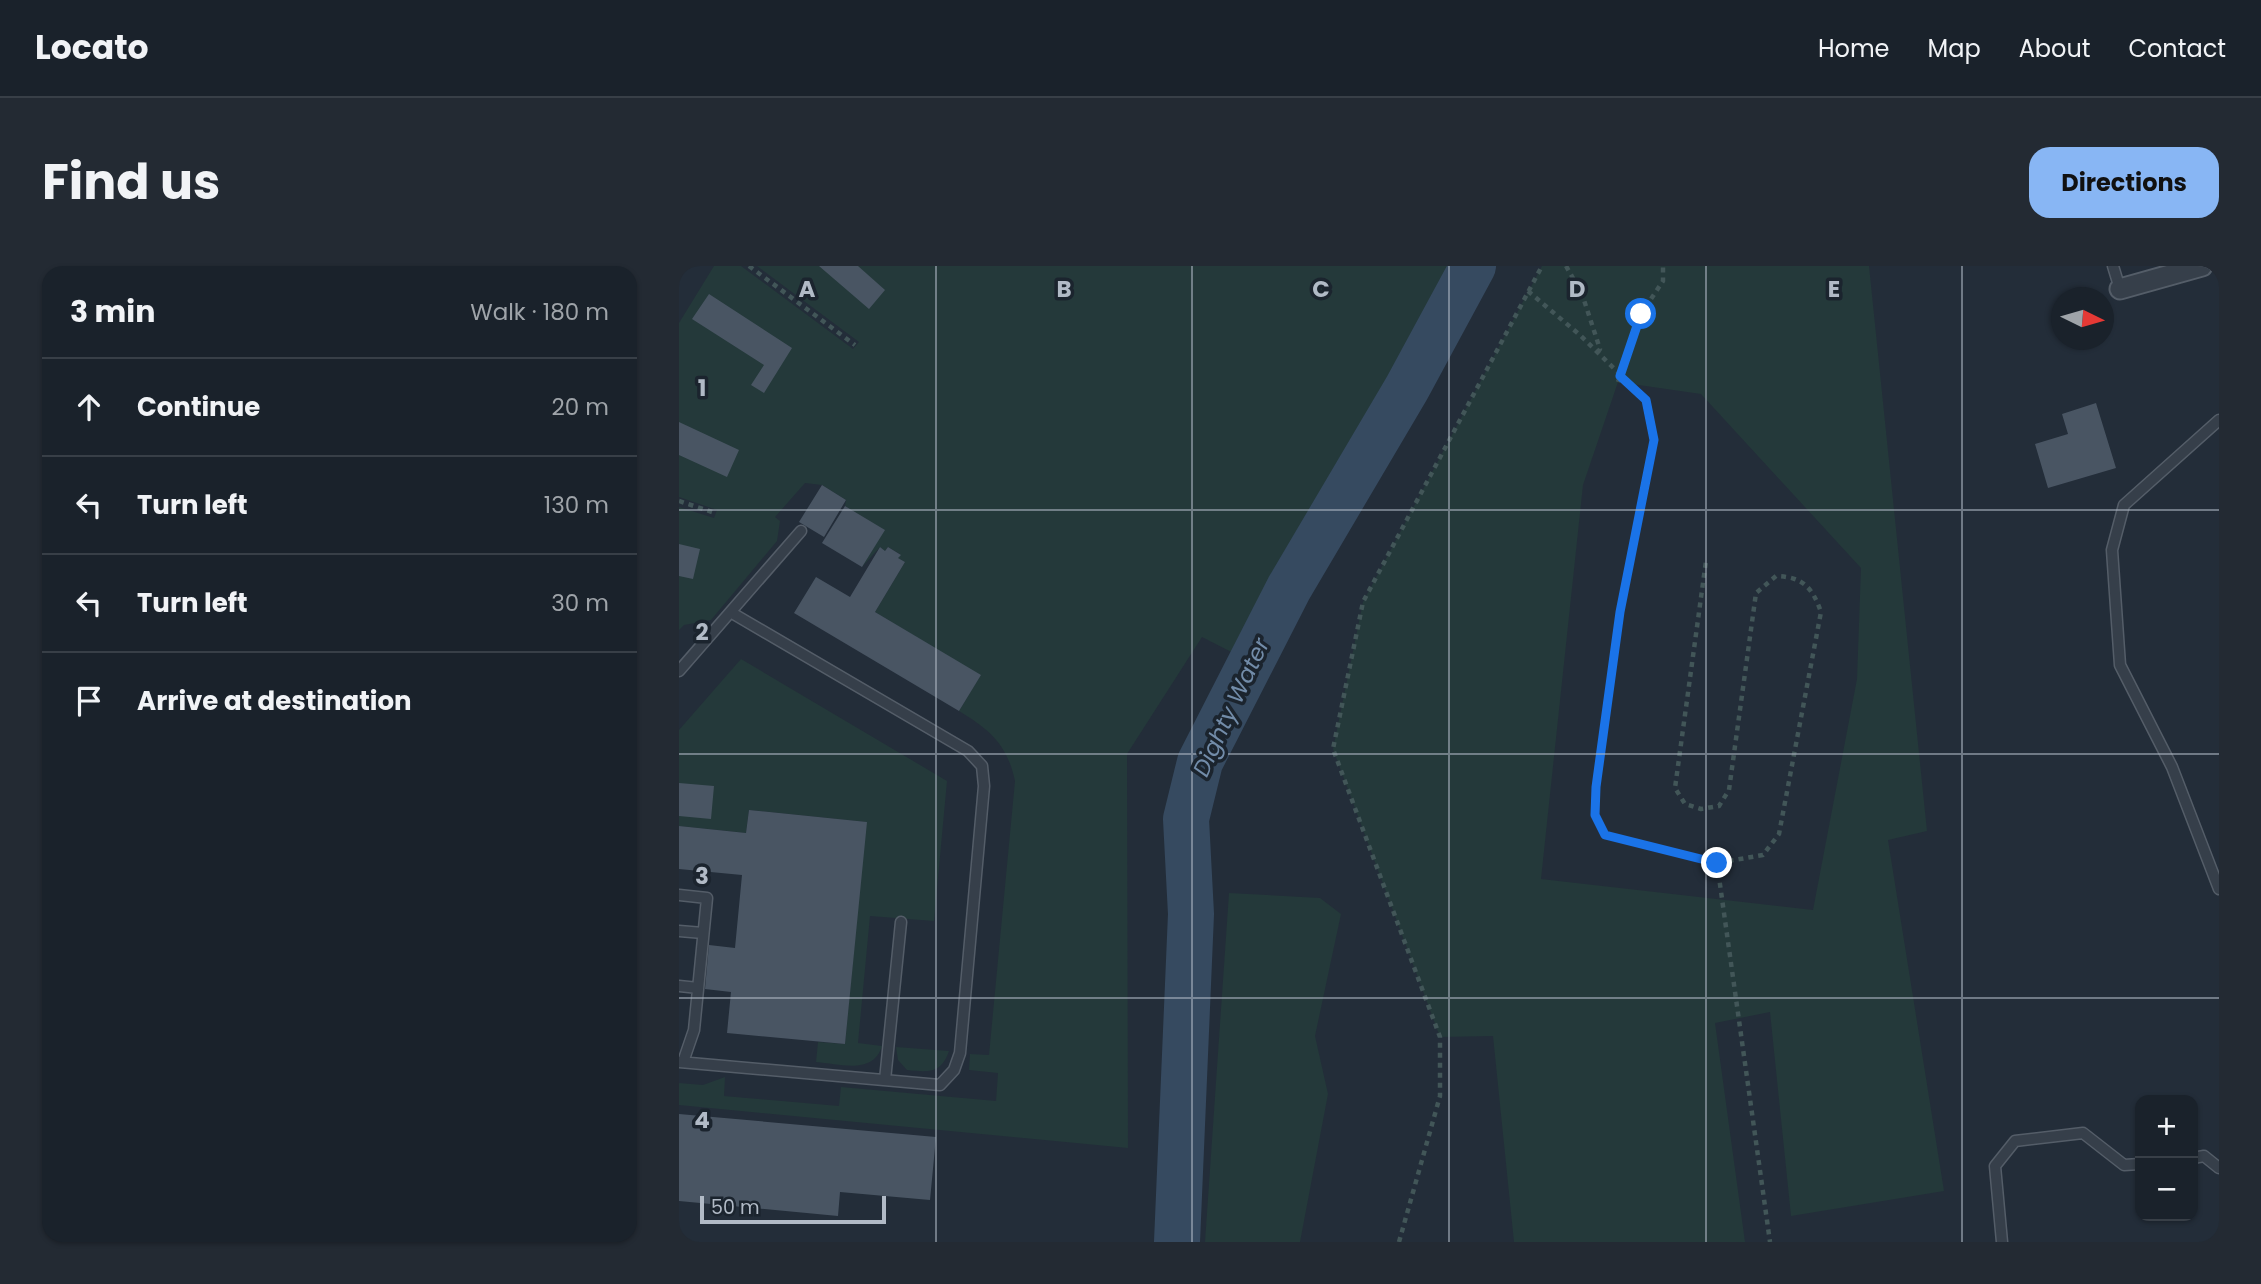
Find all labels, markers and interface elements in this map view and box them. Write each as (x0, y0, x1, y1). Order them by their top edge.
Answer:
text: Locato (35, 24, 149, 71)
text: Home (1818, 32, 1890, 65)
text: Map (1928, 32, 1981, 65)
text: About (2019, 32, 2090, 65)
text: Contact (2128, 32, 2226, 65)
button: Directions (2029, 147, 2219, 218)
text: Find us (42, 148, 220, 216)
text: A (799, 273, 816, 305)
text: B (1056, 273, 1072, 305)
text: C (1312, 273, 1330, 305)
text: D (1569, 273, 1585, 305)
text: E (1828, 273, 1840, 305)
north arrow (2051, 287, 2114, 350)
text: 3 min (70, 290, 155, 333)
text: Walk · 180 m (470, 296, 609, 328)
route start (1625, 298, 1656, 329)
text: 1 (698, 372, 706, 404)
icon: ahead (70, 388, 108, 426)
text: Continue (137, 389, 260, 425)
text: 20 m (551, 391, 609, 423)
icon: left (70, 486, 108, 524)
text: Turn left (137, 487, 248, 523)
text: 130 m (544, 489, 609, 521)
icon: left (70, 584, 108, 622)
text: Turn left (137, 585, 248, 621)
text: 30 m (551, 587, 609, 619)
text: 2 (695, 616, 709, 648)
water label: Dighty Water (1185, 631, 1278, 782)
icon: arrive (70, 682, 108, 720)
text: Arrive at destination (137, 683, 412, 719)
route end (1701, 847, 1732, 878)
text: 3 (695, 860, 709, 892)
map controls (2135, 1095, 2198, 1221)
button: + (2135, 1095, 2198, 1158)
text: 4 (694, 1104, 710, 1136)
button: − (2135, 1158, 2198, 1221)
scale bar (700, 1193, 885, 1225)
text: 50 m (711, 1194, 760, 1221)

